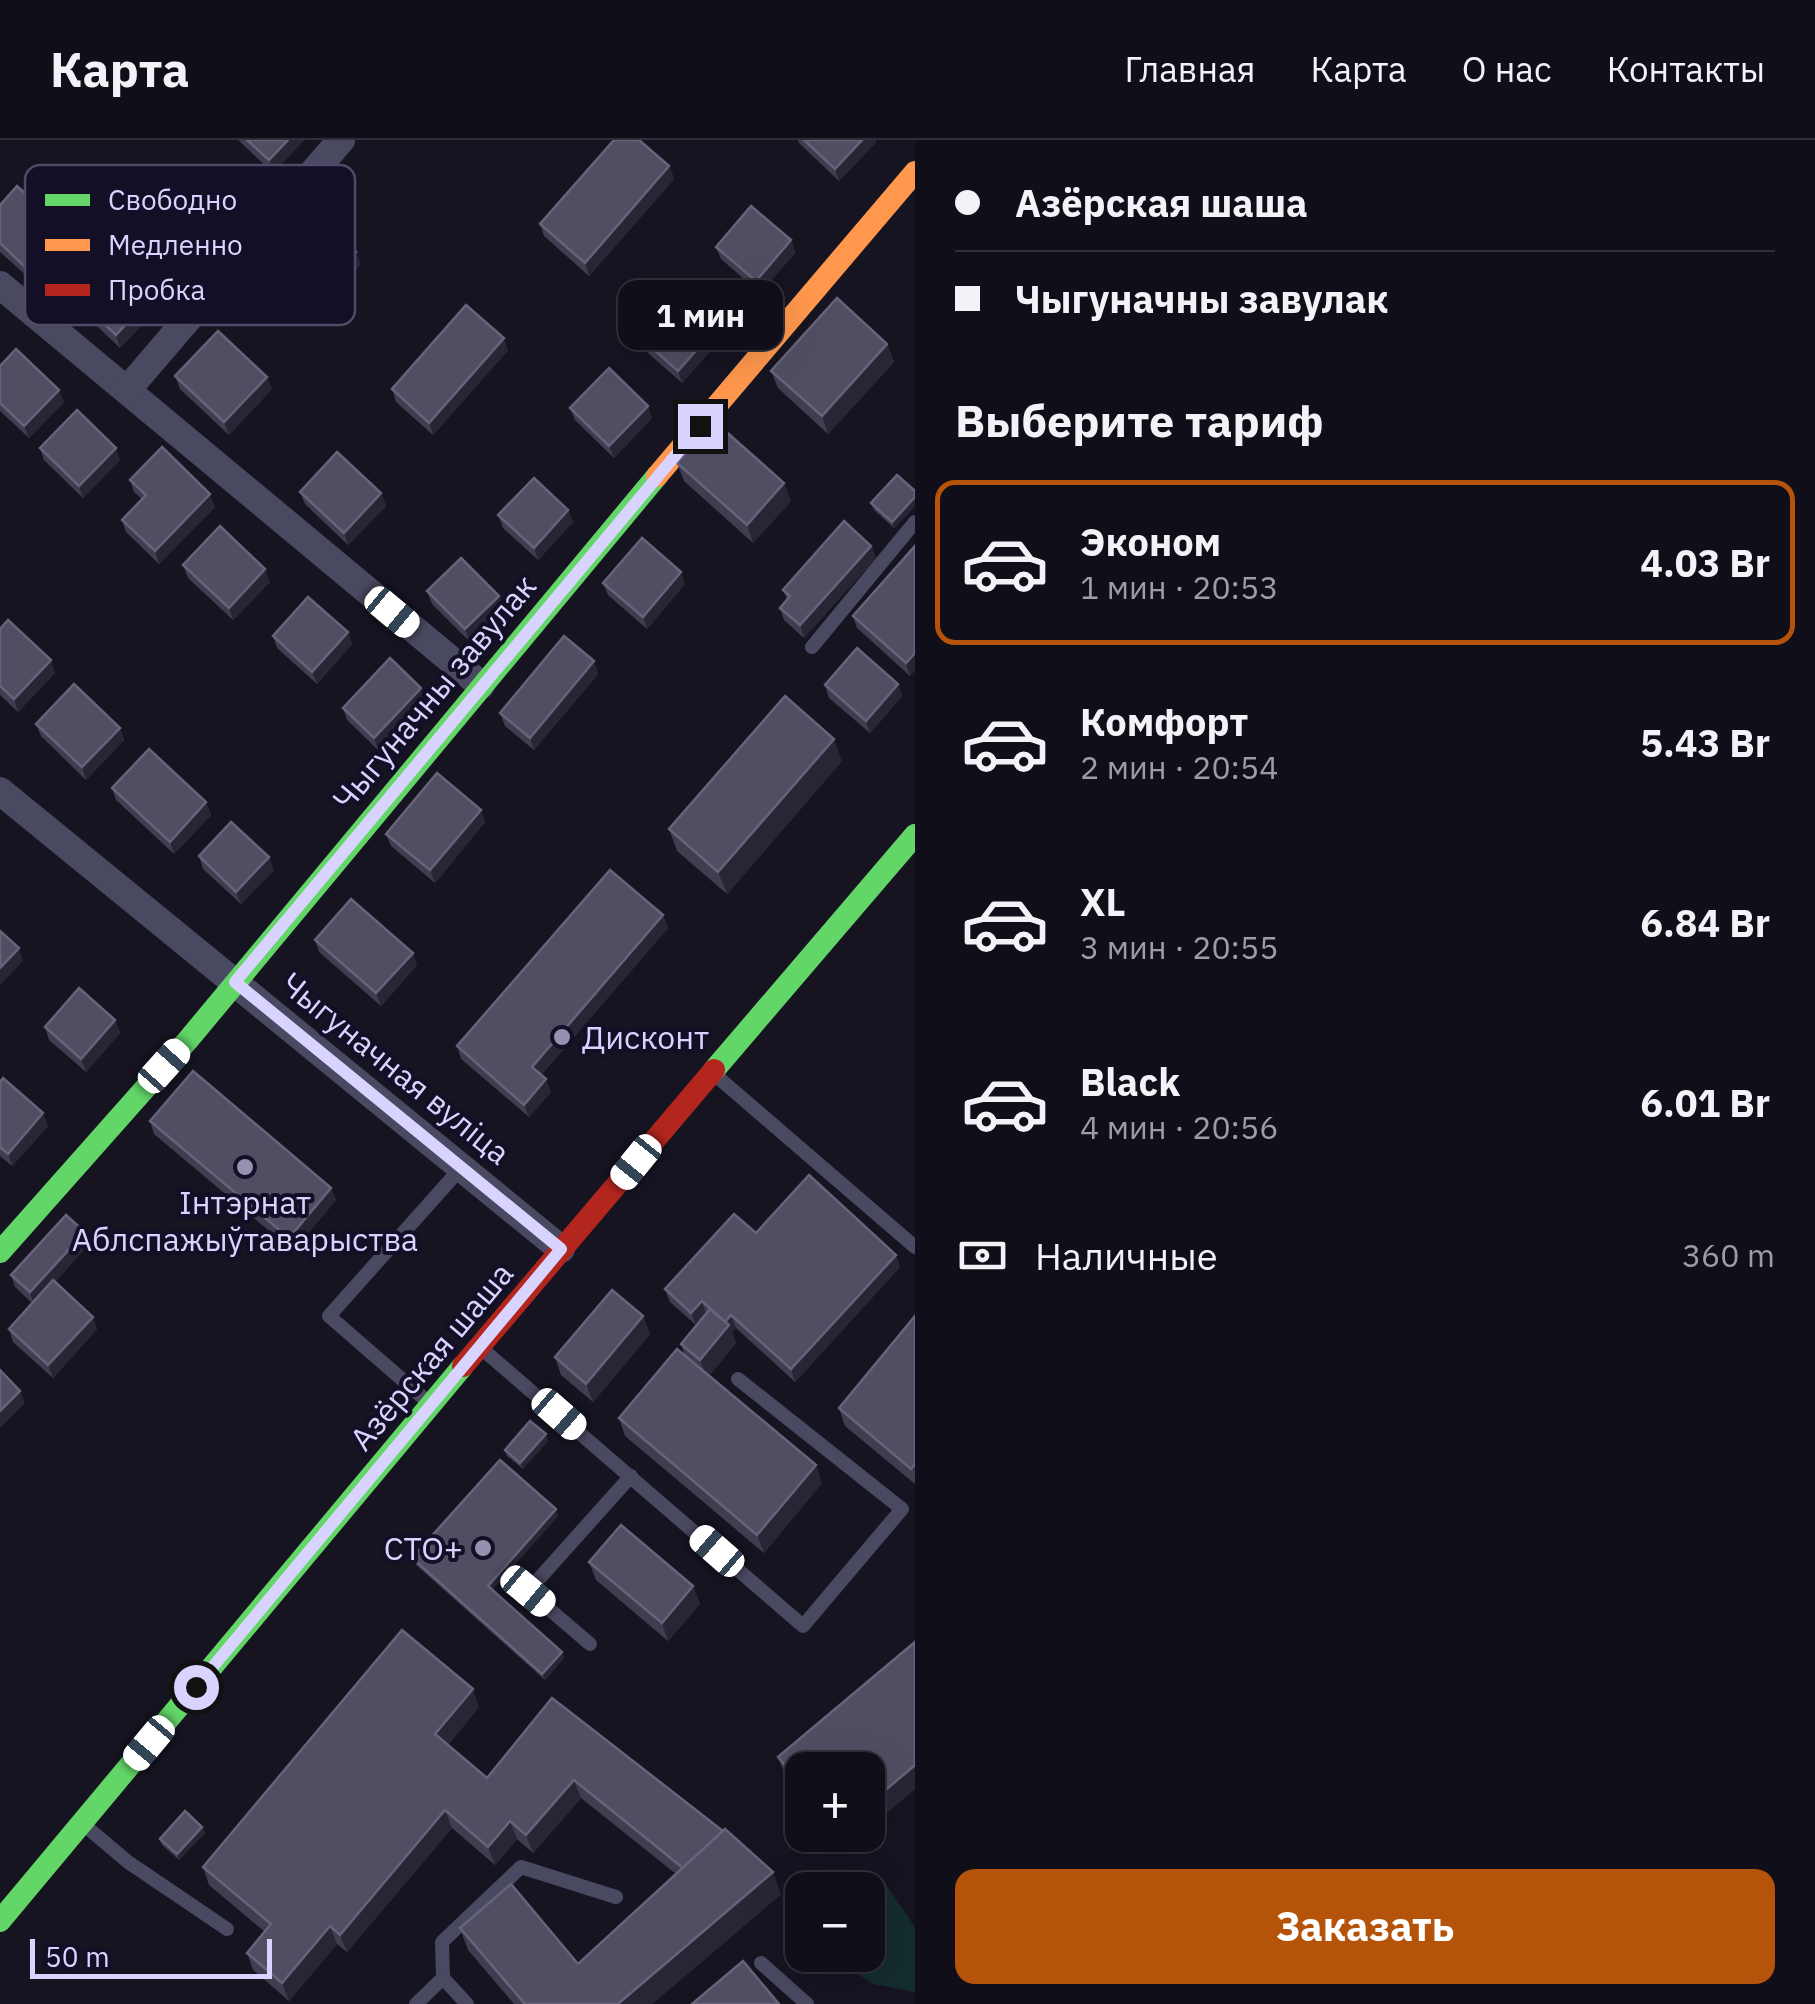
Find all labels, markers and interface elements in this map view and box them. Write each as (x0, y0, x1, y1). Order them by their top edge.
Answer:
text: Карта (50, 38, 189, 100)
text: Главная (1125, 46, 1255, 92)
text: Карта (1310, 46, 1407, 92)
text: О нас (1462, 46, 1552, 92)
text: Контакты (1607, 46, 1765, 92)
legend (25, 165, 355, 325)
text: Азёрская шаша (1015, 178, 1308, 227)
text: Свободно (108, 181, 237, 218)
text: Медленно (108, 226, 243, 263)
text: Пробка (108, 271, 205, 308)
text: Чыгуначны завулак (1015, 274, 1389, 323)
callout: 1 мин (618, 281, 782, 351)
text: 1 мин (656, 294, 745, 336)
text: Выберите тариф (955, 391, 1324, 449)
route end (678, 404, 723, 449)
text: Эконом (1080, 517, 1221, 566)
icon: car (960, 518, 1050, 608)
text: 4.03 Br (1640, 538, 1770, 587)
street label: Чыгуначны завулак (323, 565, 545, 819)
text: 1 мин · 20:53 (1080, 566, 1278, 608)
car (359, 581, 425, 643)
text: Комфорт (1080, 697, 1248, 746)
icon: car (960, 698, 1050, 788)
text: 5.43 Br (1640, 718, 1770, 767)
text: 2 мин · 20:54 (1080, 746, 1278, 788)
text: XL (1080, 877, 1126, 926)
icon: car (960, 878, 1050, 968)
text: 6.84 Br (1640, 898, 1770, 947)
text: 3 мин · 20:55 (1080, 926, 1278, 968)
street label: Чыгуначная вуліца (273, 963, 519, 1173)
place label: Дисконт (582, 1016, 709, 1058)
marker: Дисконт (551, 1026, 573, 1048)
car (133, 1034, 195, 1098)
text: Black (1080, 1057, 1180, 1106)
icon: car (960, 1058, 1050, 1148)
text: 6.01 Br (1640, 1078, 1770, 1127)
text: 4 мин · 20:56 (1080, 1106, 1278, 1148)
car (605, 1129, 667, 1195)
marker: Інтэрнат Аблспажыўтаварыства (234, 1156, 256, 1178)
place label: Інтэрнат Аблспажыўтаварыства (72, 1181, 418, 1260)
icon: cash (955, 1228, 1010, 1283)
text: Наличные (1035, 1231, 1218, 1280)
text: 360 m (1682, 1234, 1775, 1276)
street label: Азёрская шаша (340, 1253, 522, 1459)
car (527, 1383, 591, 1445)
car (685, 1520, 749, 1582)
place label: СТО+ (384, 1527, 463, 1569)
marker: СТО+ (472, 1537, 494, 1559)
car (495, 1560, 561, 1622)
route start (174, 1665, 219, 1710)
car (118, 1710, 180, 1776)
map controls (785, 1752, 885, 1972)
button: + (785, 1752, 885, 1852)
button: Заказать (955, 1869, 1775, 1984)
button: − (785, 1872, 885, 1972)
scale bar (30, 1934, 272, 1978)
text: 50 m (45, 1938, 110, 1975)

